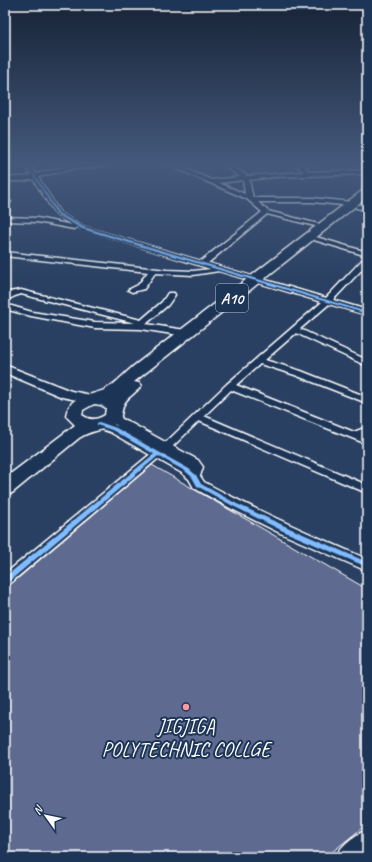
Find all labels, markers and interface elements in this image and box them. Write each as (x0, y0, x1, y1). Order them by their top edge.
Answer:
road number: A10 (216, 284, 248, 312)
marker: JIGJIGA POLYTECHNIC COLLGE (181, 702, 191, 712)
place label: JIGJIGA POLYTECHNIC COLLGE (102, 714, 273, 762)
north arrow (26, 796, 66, 836)
text: N (30, 802, 47, 817)

